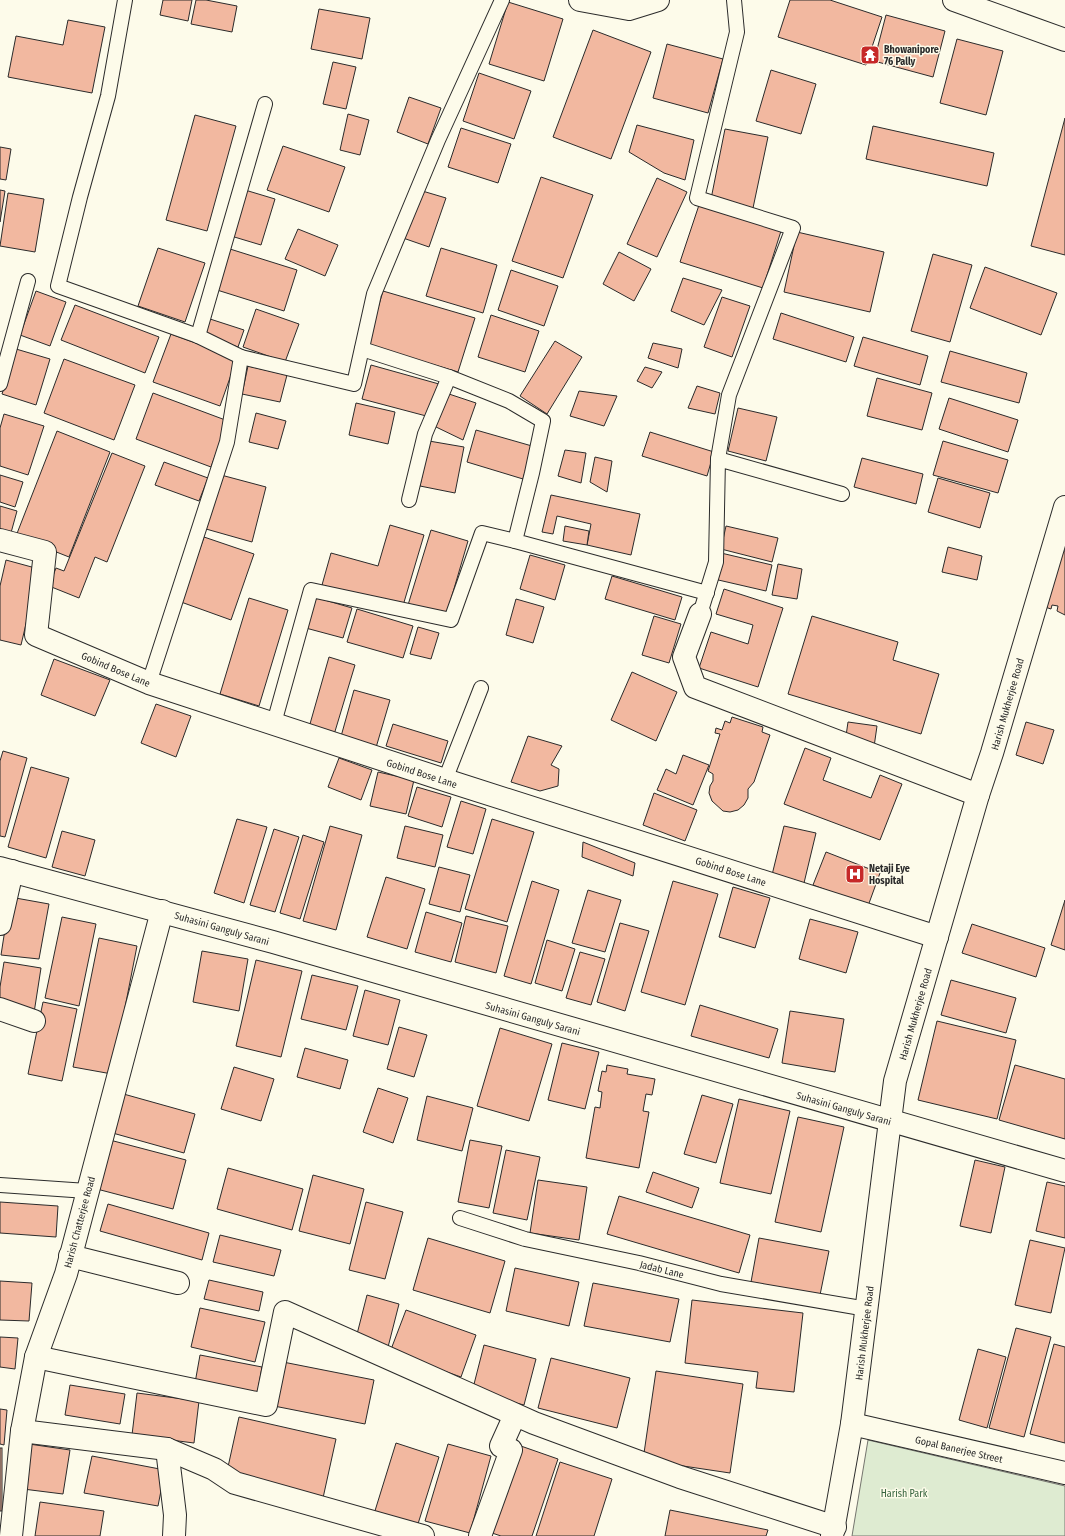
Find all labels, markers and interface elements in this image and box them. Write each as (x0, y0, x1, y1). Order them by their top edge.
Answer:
temple icon: Bhowanipore 76 Pally (859, 44, 881, 66)
place label: Bhowanipore 76 Pally (884, 44, 939, 68)
street label: Gobind Bose Lane (79, 650, 152, 690)
street label: Harish Mukherjee Road (989, 657, 1027, 752)
street label: Gobind Bose Lane (385, 757, 459, 791)
street label: Gobind Bose Lane (694, 855, 768, 889)
hospital icon: Netaji Eye Hospital (844, 863, 866, 885)
place label: Netaji Eye Hospital (869, 863, 910, 887)
street label: Suhasini Ganguly Sarani (173, 910, 270, 948)
street label: Harish Mukherjee Road (897, 967, 935, 1062)
street label: Suhasini Ganguly Sarani (484, 1000, 581, 1038)
street label: Suhasini Ganguly Sarani (795, 1090, 892, 1128)
street label: Harish Chatterjee Road (62, 1175, 98, 1269)
street label: Jadab Lane (638, 1259, 685, 1281)
street label: Harish Mukherjee Road (853, 1285, 877, 1381)
street label: Gopal Banerjee Street (914, 1434, 1004, 1466)
park label: Harish Park (881, 1488, 928, 1500)

